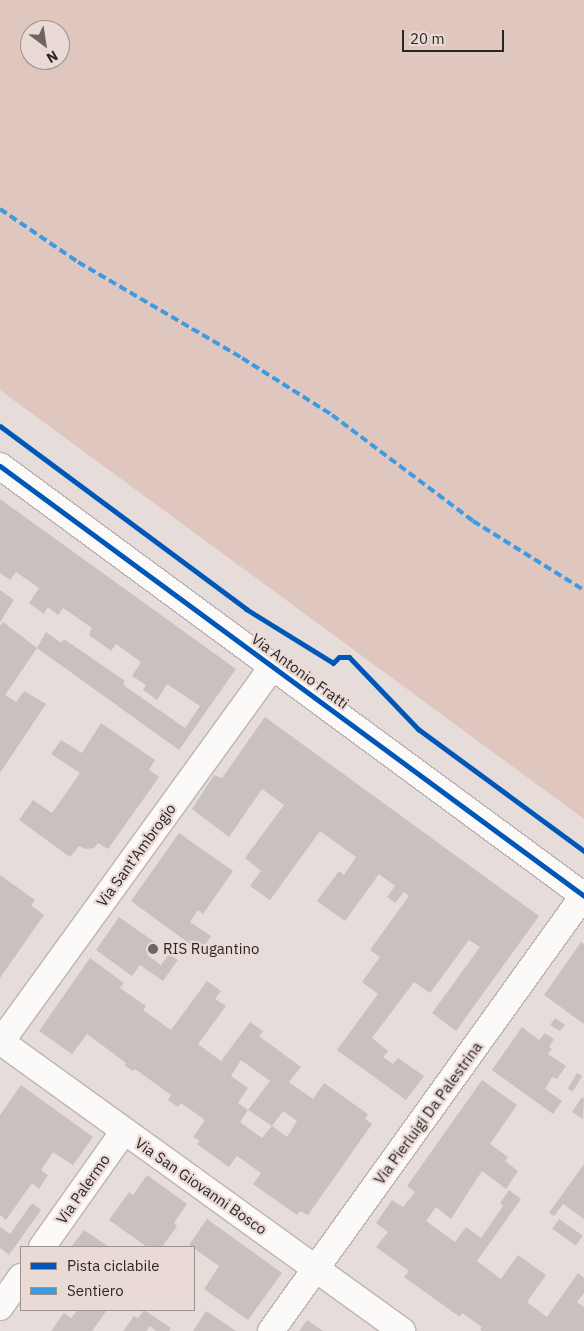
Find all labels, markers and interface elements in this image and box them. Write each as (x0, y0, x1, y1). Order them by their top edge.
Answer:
north arrow (20, 20, 70, 70)
scale bar (404, 20, 506, 52)
text: 20 m (410, 29, 445, 48)
text: N (43, 47, 61, 67)
street label: Via Antonio Fratti (248, 630, 352, 712)
street label: Via Sant'Ambrogio (93, 800, 179, 910)
place label: RIS Rugantino (163, 940, 259, 958)
marker: RIS Rugantino (147, 943, 159, 955)
street label: Via Pierluigi Da Palestrina (370, 1038, 486, 1188)
street label: Via San Giovanni Bosco (132, 1134, 270, 1238)
street label: Via Palermo (52, 1151, 114, 1227)
legend (20, 1246, 195, 1311)
text: Pista ciclabile (67, 1256, 160, 1275)
text: Sentiero (67, 1281, 124, 1300)

